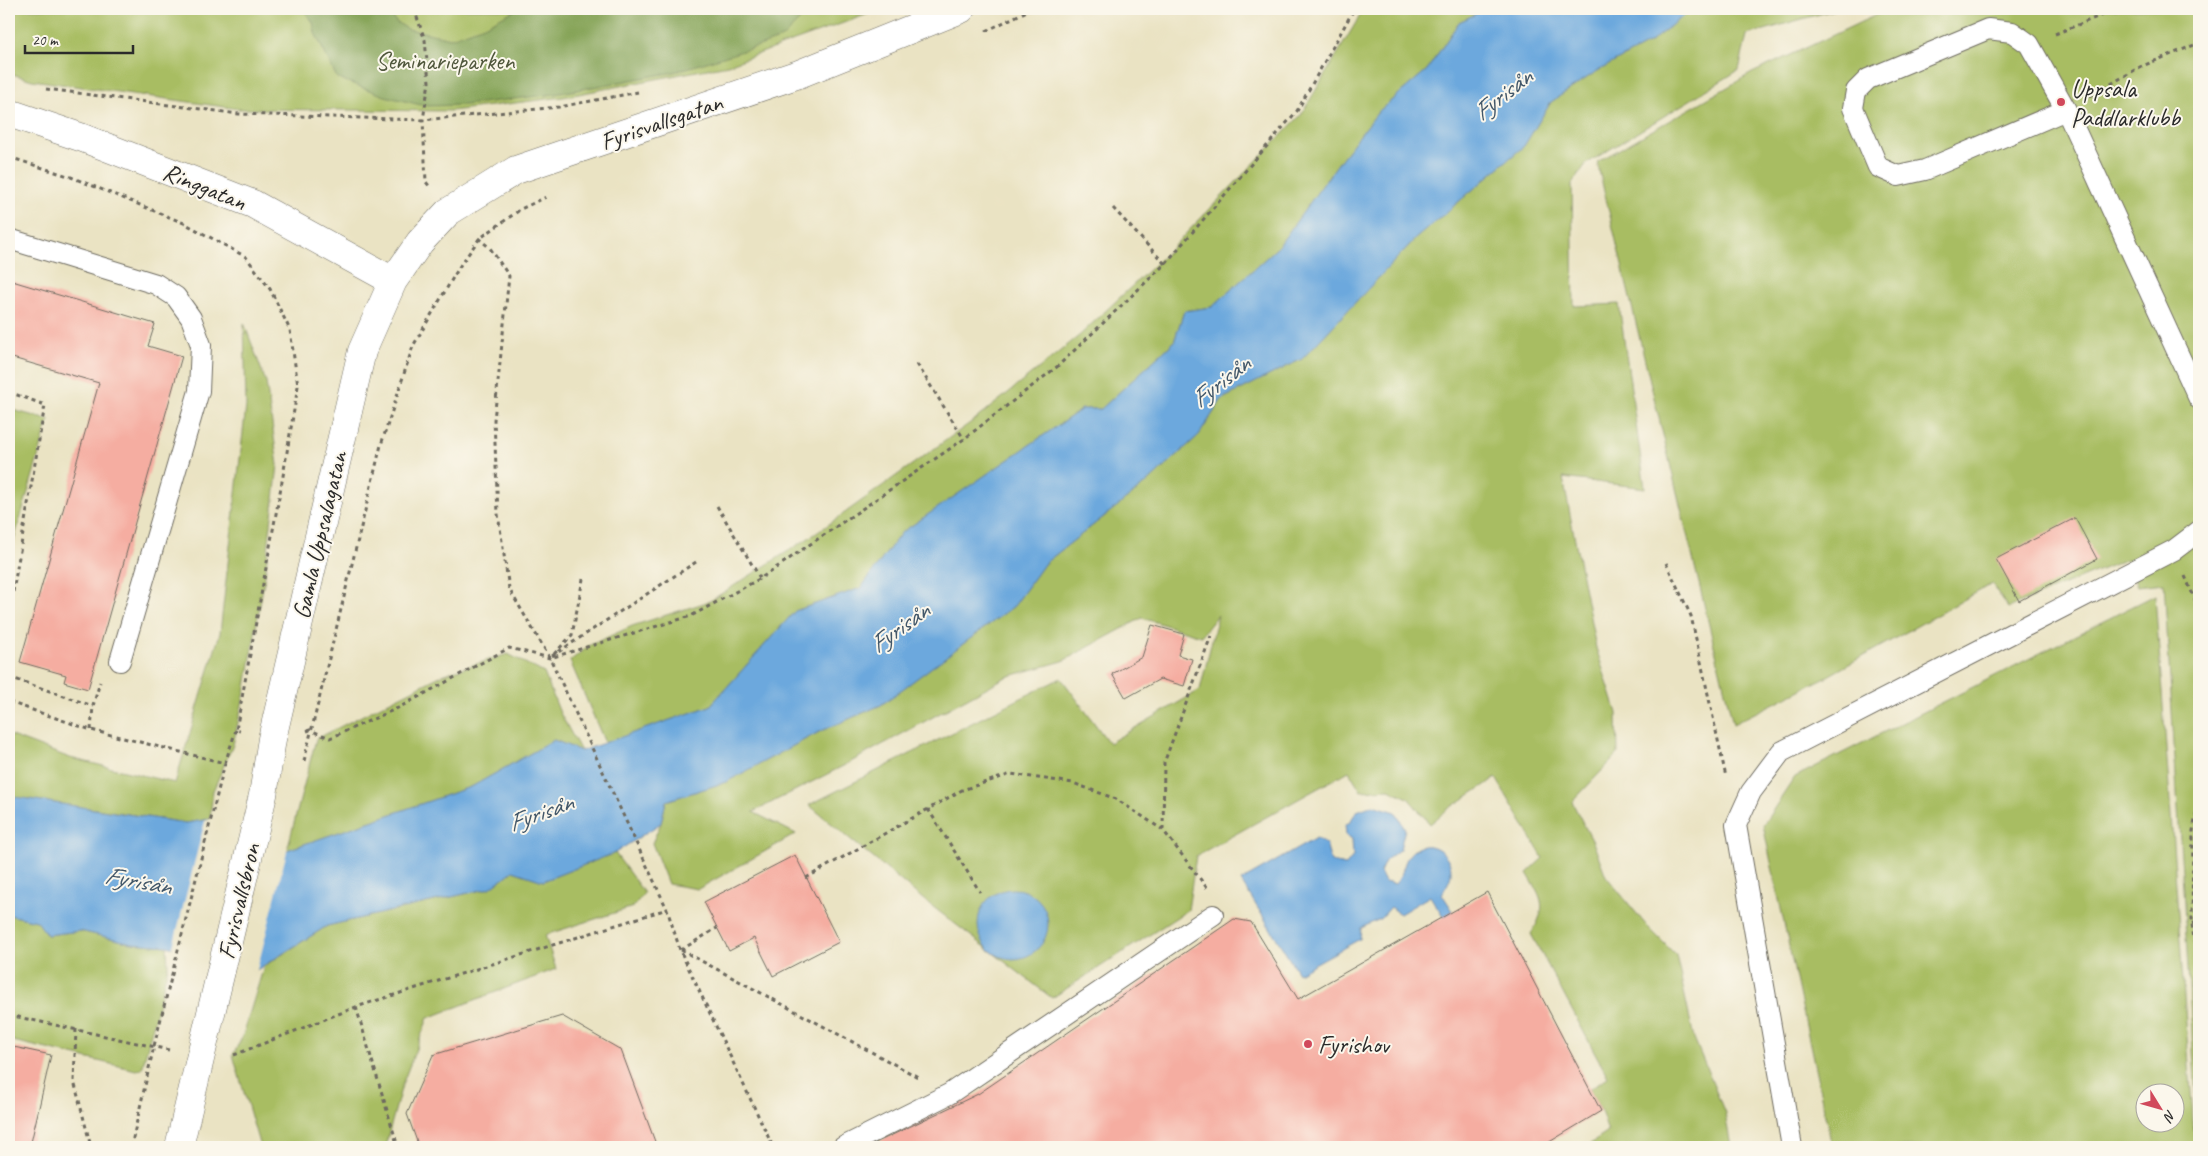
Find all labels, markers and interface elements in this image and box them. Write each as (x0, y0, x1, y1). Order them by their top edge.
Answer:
scale bar (25, 22, 132, 54)
text: 20 m (32, 31, 59, 50)
park label: Seminarieparken (376, 45, 515, 77)
water label: Fyrisån (1466, 59, 1541, 128)
place label: Uppsala Paddlarklubb (2071, 73, 2182, 134)
street label: Fyrisvallsgatan (596, 86, 727, 158)
marker: Uppsala Paddlarklubb (2055, 96, 2067, 108)
street label: Ringgatan (158, 156, 252, 218)
water label: Fyrisån (1184, 346, 1259, 415)
street label: Gamla Uppsalagatan (285, 447, 355, 622)
water label: Fyrisån (863, 593, 938, 660)
water label: Fyrisån (503, 785, 579, 839)
street label: Fyrisvallsbron (210, 840, 268, 962)
water label: Fyrisån (102, 858, 176, 903)
place label: Fyrishov (1318, 1029, 1391, 1061)
marker: Fyrishov (1302, 1038, 1314, 1050)
north arrow (2136, 1084, 2186, 1134)
text: N (2159, 1107, 2179, 1126)

